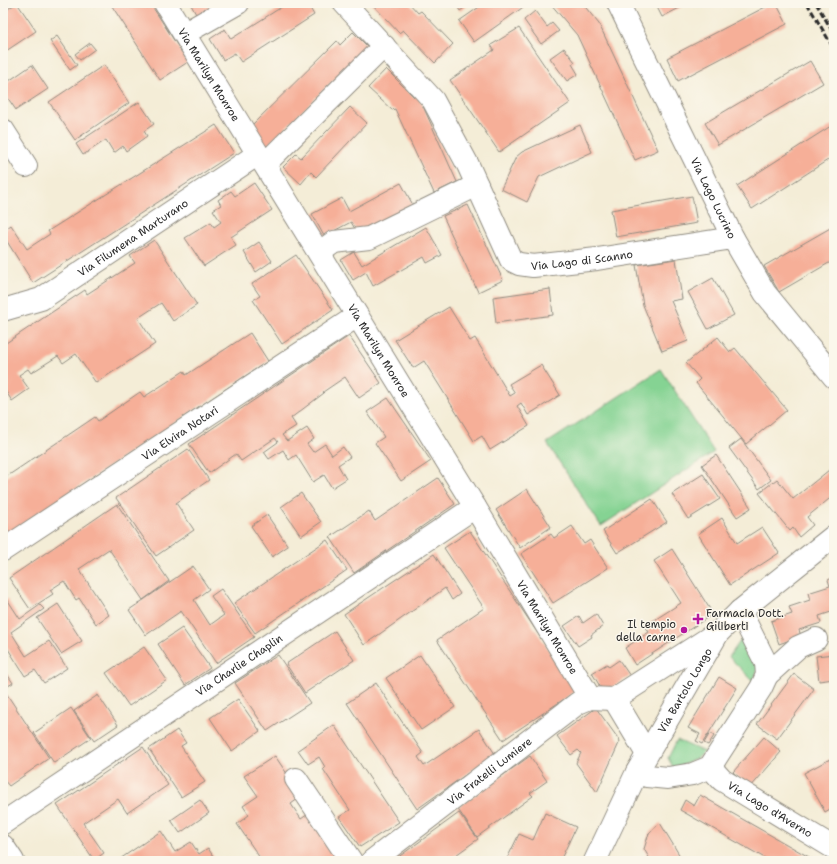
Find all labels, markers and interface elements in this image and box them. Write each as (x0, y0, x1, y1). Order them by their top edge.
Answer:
street label: Via Marilyn Monroe (175, 25, 243, 124)
street label: Via Lago Lucrino (687, 155, 740, 242)
street label: Via Filumena Marturano (75, 195, 191, 280)
street label: Via Lago di Scanno (530, 246, 634, 274)
street label: Via Marilyn Monroe (344, 301, 413, 400)
street label: Via Elvira Notari (139, 402, 221, 464)
street label: Via Marilyn Monroe (513, 577, 581, 677)
place label: Farmacia Dott. Giliberti (706, 606, 784, 634)
marker: Farmacia Dott. Giliberti (693, 614, 703, 624)
place label: Il tempio della carne (616, 617, 676, 645)
marker: Il tempio della carne (679, 625, 689, 635)
street label: Via Charlie Chaplin (193, 630, 286, 699)
street label: Via Bartolo Longo (654, 645, 715, 736)
street label: Via Fratelli Lumiere (444, 734, 535, 808)
street label: Via Lago d'Averno (725, 778, 816, 841)

